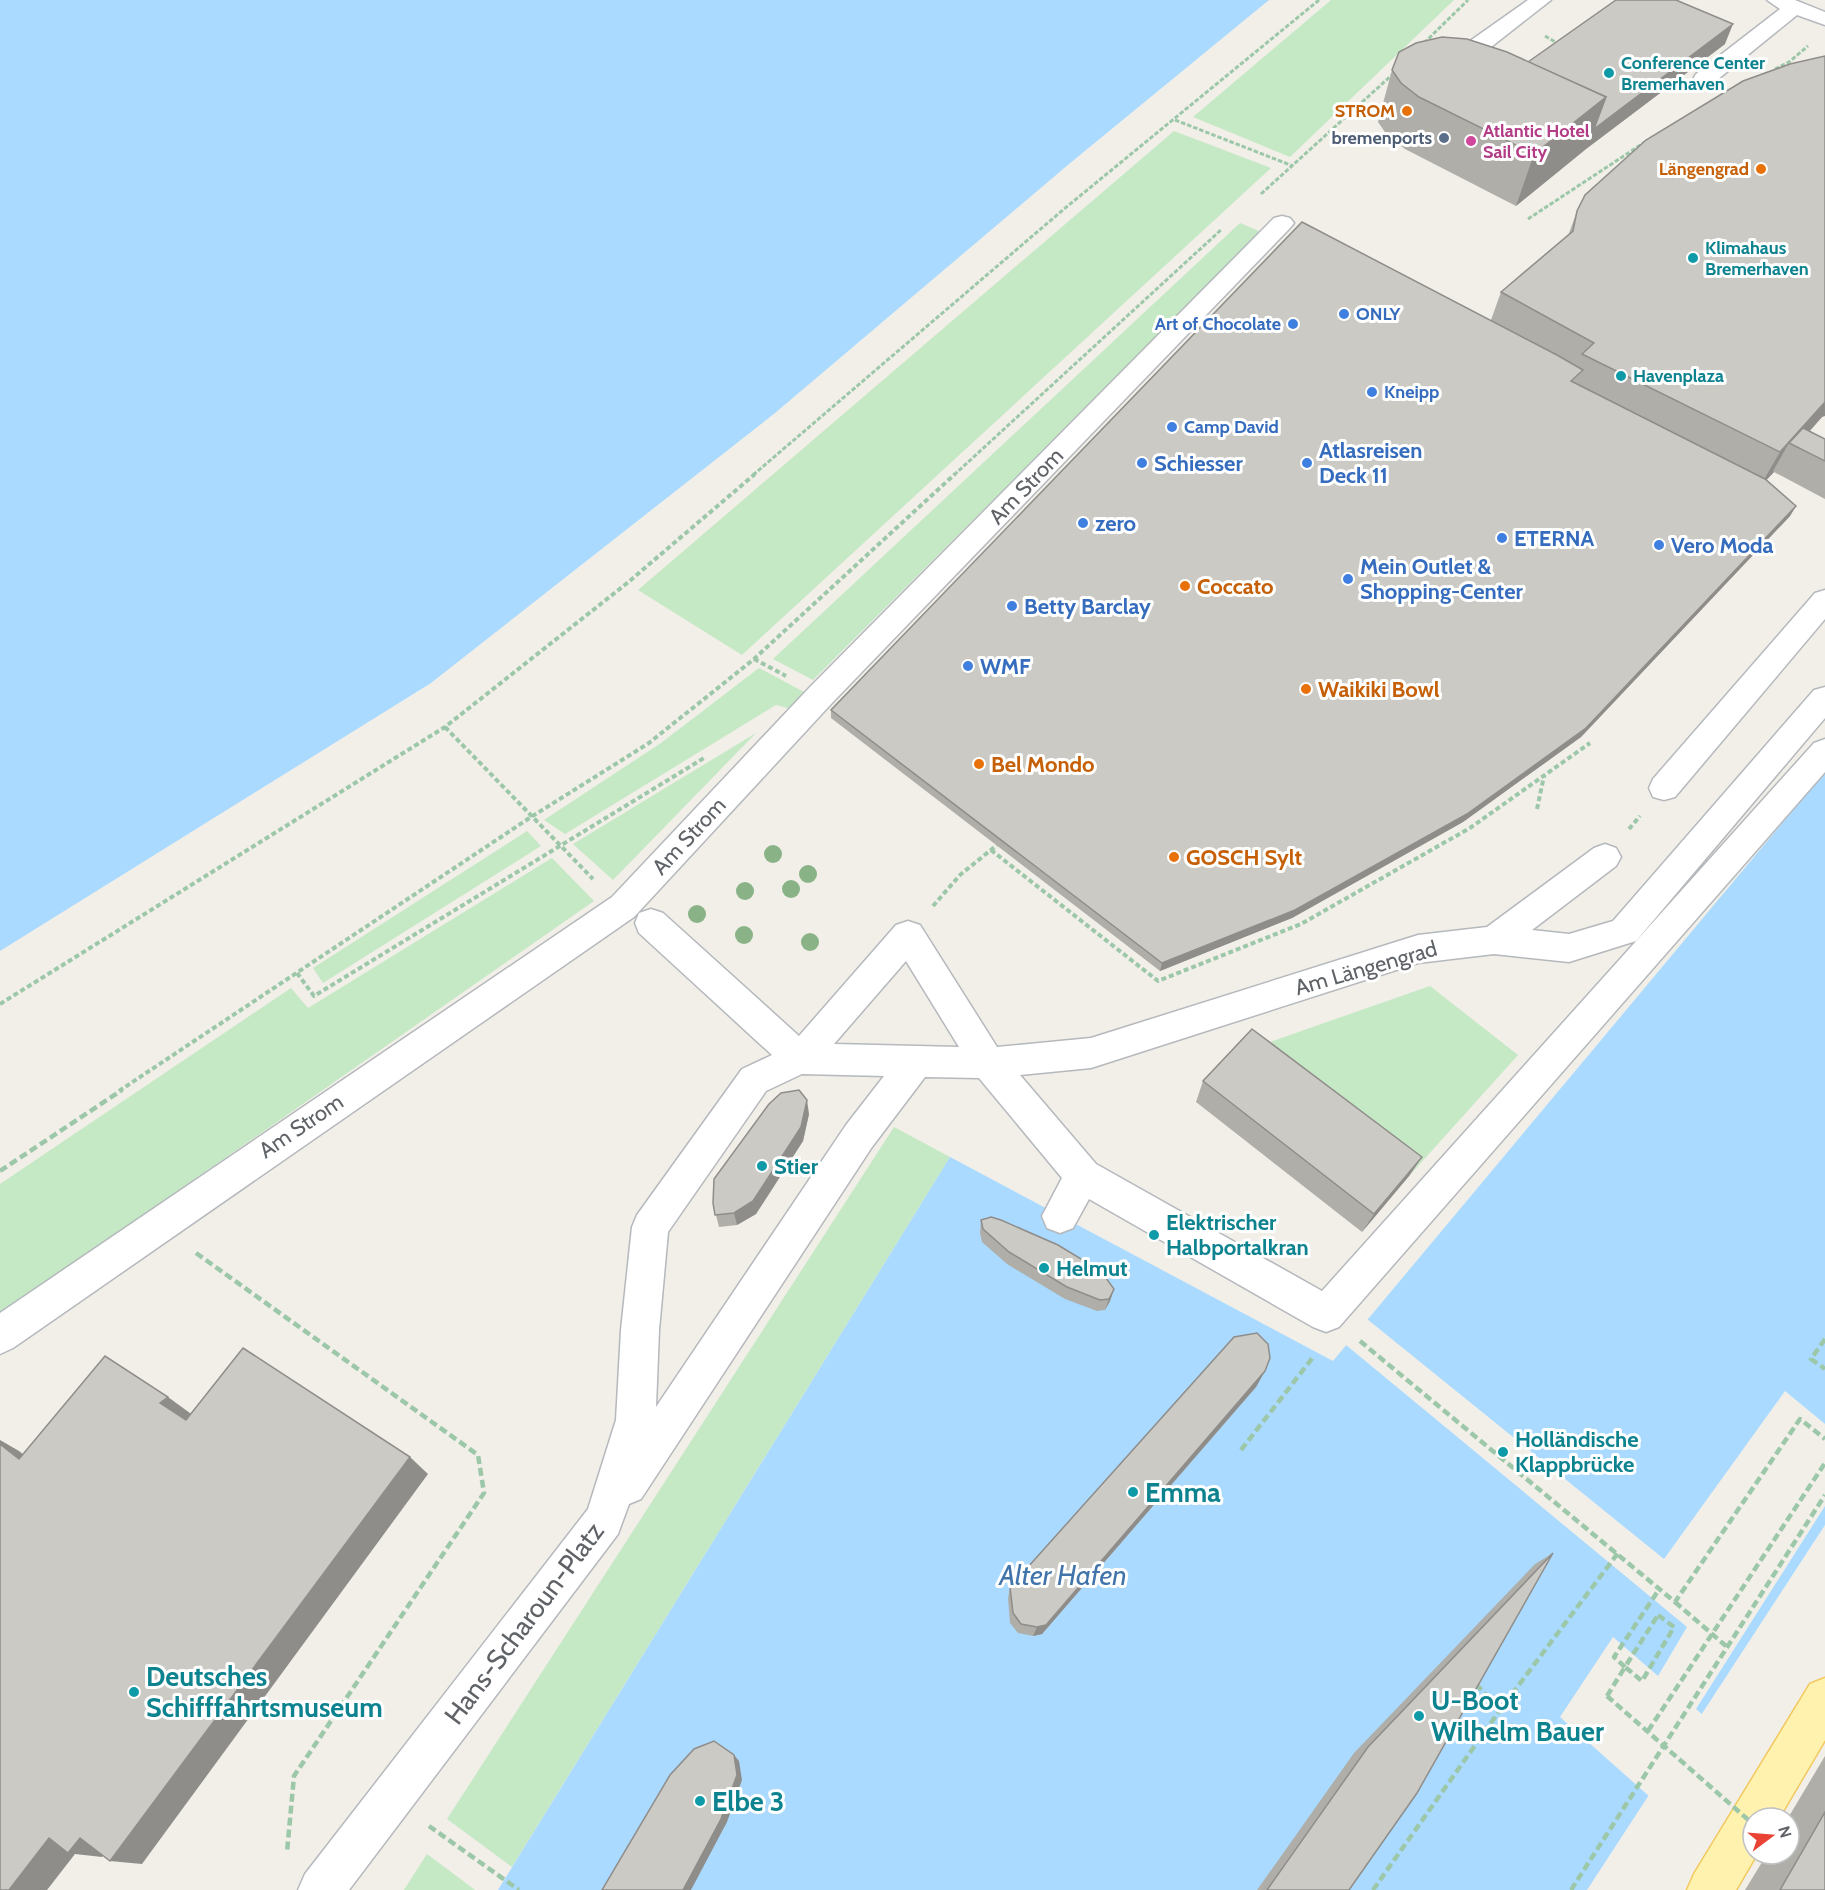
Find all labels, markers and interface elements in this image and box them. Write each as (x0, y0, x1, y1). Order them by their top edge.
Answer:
place label: Conference Center Bremerhaven (1621, 52, 1765, 95)
marker: Conference Center Bremerhaven (1602, 66, 1616, 80)
place label: STROM (1335, 100, 1395, 122)
marker: STROM (1400, 104, 1414, 118)
place label: Atlantic Hotel Sail City (1483, 120, 1590, 163)
place label: bremenports (1332, 127, 1432, 149)
marker: bremenports (1437, 131, 1451, 145)
marker: Atlantic Hotel Sail City (1464, 134, 1478, 148)
place label: Längengrad (1659, 158, 1749, 180)
marker: Längengrad (1754, 162, 1768, 176)
place label: Klimahaus Bremerhaven (1705, 237, 1809, 280)
marker: Klimahaus Bremerhaven (1686, 251, 1700, 265)
place label: ONLY (1356, 303, 1402, 325)
marker: ONLY (1337, 307, 1351, 321)
place label: Art of Chocolate (1155, 313, 1281, 335)
marker: Art of Chocolate (1286, 317, 1300, 331)
place label: Havenplaza (1633, 365, 1724, 387)
marker: Havenplaza (1614, 369, 1628, 383)
place label: Kneipp (1384, 381, 1439, 403)
marker: Kneipp (1365, 385, 1379, 399)
place label: Camp David (1184, 416, 1279, 438)
marker: Camp David (1165, 420, 1179, 434)
place label: Atlasreisen Deck 11 (1319, 437, 1422, 489)
street label: Am Strom (983, 442, 1069, 530)
place label: Schiesser (1154, 450, 1243, 477)
marker: Schiesser (1135, 456, 1149, 470)
marker: Atlasreisen Deck 11 (1300, 456, 1314, 470)
place label: zero (1095, 510, 1136, 537)
marker: zero (1076, 516, 1090, 530)
place label: ETERNA (1514, 525, 1595, 552)
marker: ETERNA (1495, 531, 1509, 545)
place label: Vero Moda (1671, 532, 1774, 559)
marker: Vero Moda (1652, 538, 1666, 552)
place label: Mein Outlet & Shopping-Center (1360, 553, 1524, 605)
marker: Mein Outlet & Shopping-Center (1341, 572, 1355, 586)
place label: Coccato (1197, 573, 1274, 600)
marker: Coccato (1178, 579, 1192, 593)
place label: Betty Barclay (1024, 593, 1151, 620)
marker: Betty Barclay (1005, 599, 1019, 613)
place label: WMF (980, 653, 1031, 680)
marker: WMF (961, 659, 975, 673)
place label: Waikiki Bowl (1318, 676, 1440, 703)
marker: Waikiki Bowl (1299, 682, 1313, 696)
place label: Bel Mondo (991, 751, 1095, 778)
marker: Bel Mondo (972, 757, 986, 771)
street label: Am Strom (646, 792, 732, 880)
place label: GOSCH Sylt (1186, 844, 1303, 871)
marker: GOSCH Sylt (1167, 850, 1181, 864)
street label: Am Längengrad (1292, 935, 1440, 1001)
street label: Am Strom (254, 1088, 348, 1164)
place label: Stier (774, 1153, 819, 1180)
marker: Stier (755, 1159, 769, 1173)
place label: Elektrischer Halbportalkran (1166, 1209, 1309, 1261)
marker: Elektrischer Halbportalkran (1147, 1228, 1161, 1242)
place label: Helmut (1056, 1255, 1128, 1282)
marker: Helmut (1037, 1261, 1051, 1275)
place label: Holländische Klappbrücke (1515, 1426, 1639, 1478)
marker: Holländische Klappbrücke (1496, 1445, 1510, 1459)
place label: Emma (1145, 1476, 1221, 1509)
marker: Emma (1126, 1485, 1140, 1499)
street label: Hans-Scharoun-Platz (437, 1515, 611, 1731)
water label: Alter Hafen (997, 1558, 1127, 1592)
place label: Deutsches Schifffahrtsmuseum (146, 1660, 383, 1724)
place label: U-Boot Wilhelm Bauer (1431, 1684, 1604, 1748)
marker: Deutsches Schifffahrtsmuseum (127, 1685, 141, 1699)
marker: U-Boot Wilhelm Bauer (1412, 1709, 1426, 1723)
place label: Elbe 3 (712, 1785, 784, 1818)
marker: Elbe 3 (693, 1794, 707, 1808)
north arrow (1741, 1806, 1801, 1866)
text: N (1774, 1824, 1796, 1840)

